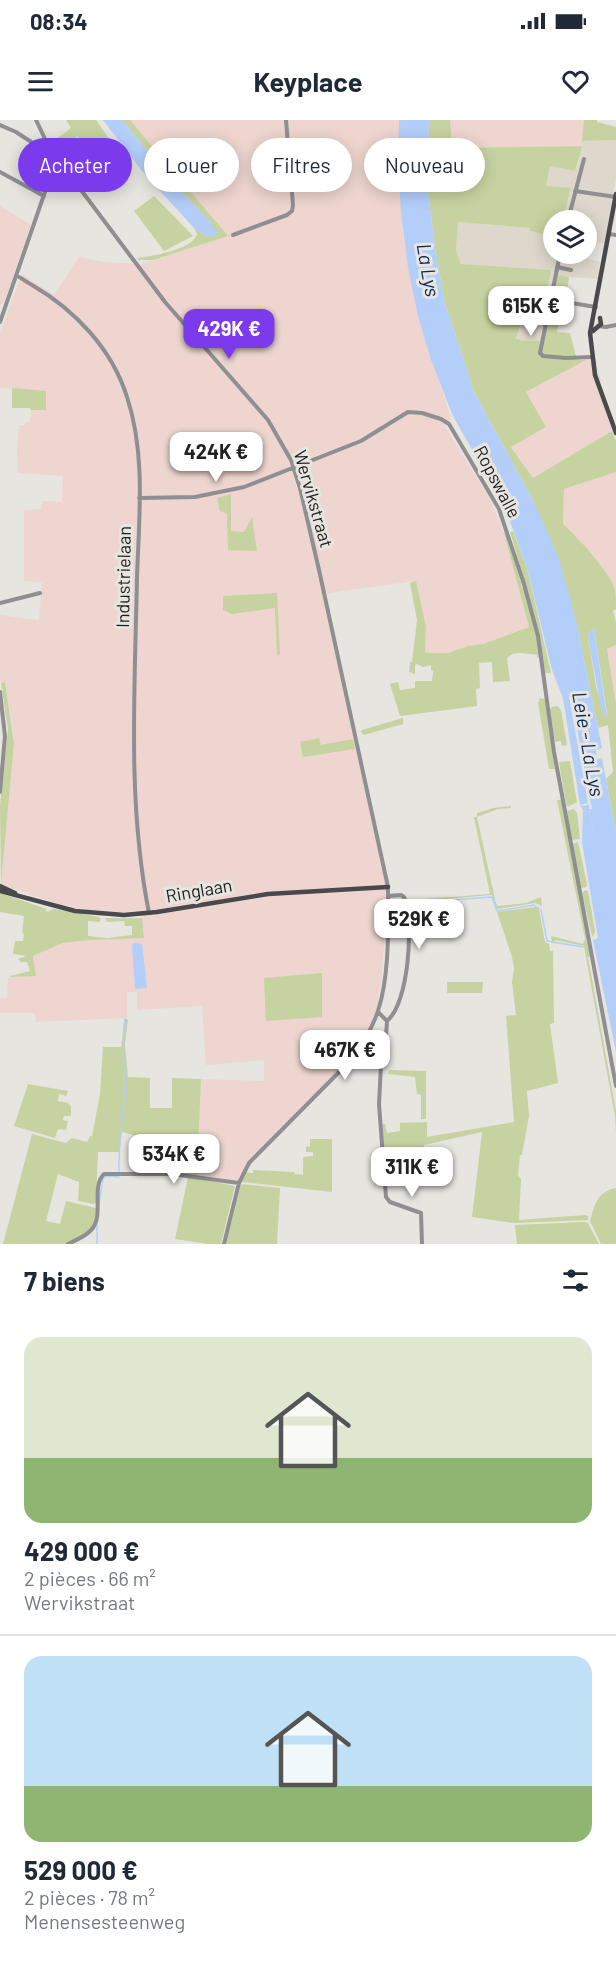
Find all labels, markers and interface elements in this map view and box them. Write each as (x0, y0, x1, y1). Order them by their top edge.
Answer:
text: 08:34 (30, 8, 88, 34)
icon: menu (24, 65, 57, 98)
text: Keyplace (254, 65, 362, 97)
icon: heart (559, 65, 592, 98)
chip: Acheter (18, 138, 132, 192)
chip: Louer (144, 138, 239, 192)
chip: Filtres (251, 138, 352, 192)
chip: Nouveau (364, 138, 485, 192)
map controls (543, 210, 597, 264)
button: layers (543, 210, 597, 264)
water label: La Lys (412, 241, 445, 298)
pin: 615K € (482, 286, 580, 337)
text: 615K € (502, 293, 560, 317)
pin: 429K € (180, 309, 278, 360)
text: 429K € (197, 316, 261, 340)
pin: 424K € (167, 432, 265, 483)
text: 424K € (184, 439, 248, 463)
street label: Ropswalle (470, 442, 526, 521)
street label: Wervikstraat (290, 448, 338, 550)
street label: Industrielaan (111, 526, 135, 628)
water label: Leie - La Lys (568, 690, 610, 798)
street label: Ringlaan (164, 873, 234, 907)
pin: 529K € (370, 899, 468, 950)
text: 529K € (388, 906, 450, 930)
pin: 467K € (296, 1030, 394, 1081)
text: 467K € (314, 1037, 376, 1061)
pin: 534K € (125, 1134, 223, 1185)
text: 534K € (143, 1141, 205, 1165)
pin: 311K € (363, 1147, 461, 1198)
text: 311K € (385, 1154, 439, 1178)
icon: filters (559, 1264, 592, 1297)
text: 7 biens (24, 1265, 105, 1296)
icon: home (254, 1376, 362, 1484)
text: 429 000 € (24, 1535, 139, 1566)
text: 2 pièces · 66 m² (24, 1566, 156, 1590)
text: Wervikstraat (24, 1590, 135, 1614)
icon: home (254, 1695, 362, 1803)
text: 529 000 € (24, 1854, 138, 1885)
text: 2 pièces · 78 m² (24, 1885, 155, 1909)
text: Menensesteenweg (24, 1909, 185, 1933)

